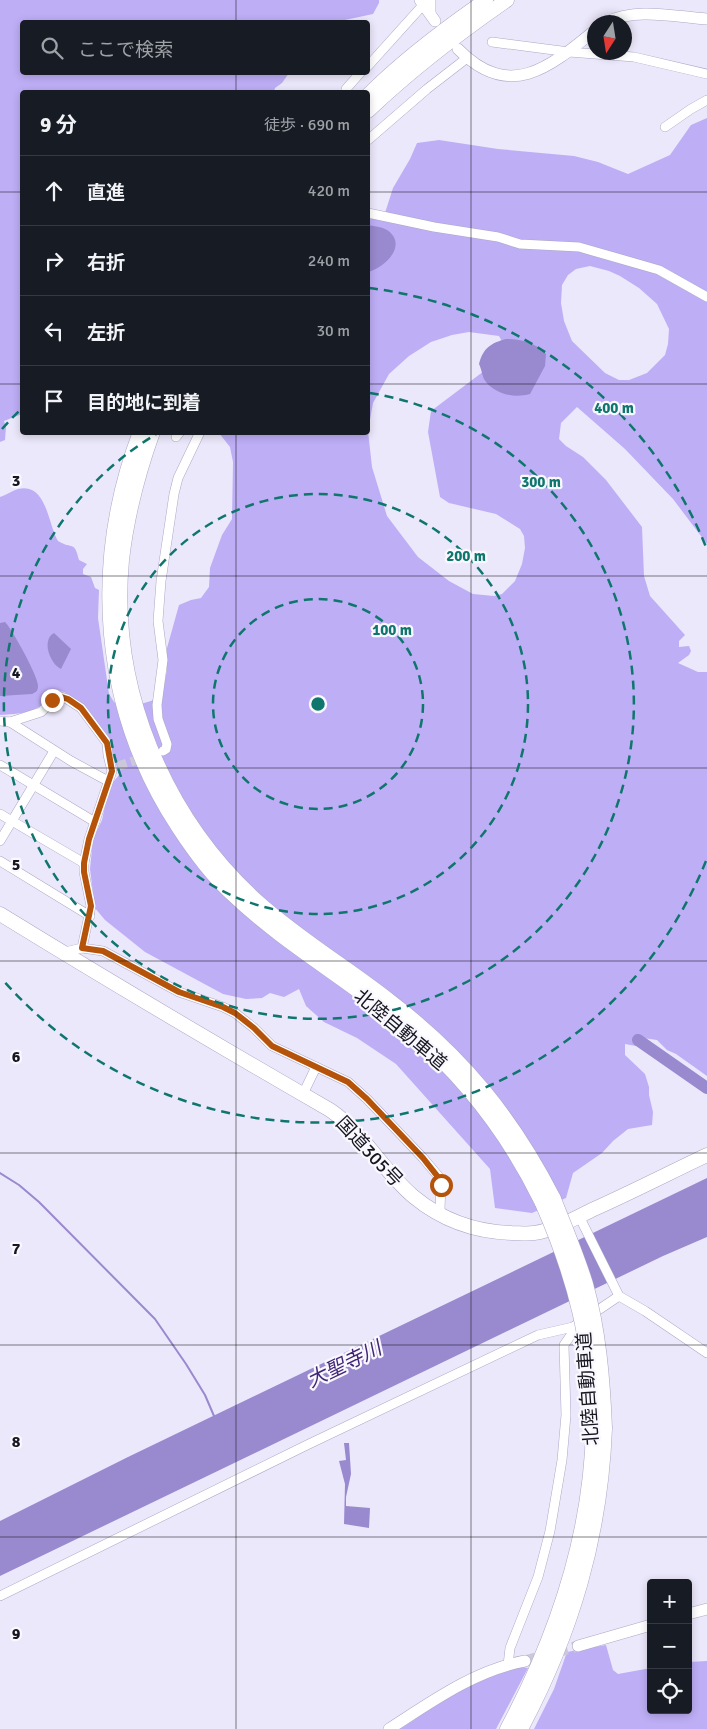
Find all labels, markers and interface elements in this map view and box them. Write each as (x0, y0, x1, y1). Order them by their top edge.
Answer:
north arrow (587, 15, 632, 60)
search box (20, 20, 370, 75)
icon: search (38, 34, 66, 62)
text: ここで検索 (78, 38, 173, 62)
text: 9 分 (40, 112, 77, 138)
text: 徒歩 · 690 m (264, 115, 350, 135)
icon: ahead (40, 177, 68, 205)
text: 直進 (87, 181, 125, 205)
text: 420 m (308, 181, 350, 201)
icon: right (40, 247, 68, 275)
text: 右折 (87, 251, 125, 275)
text: 240 m (308, 251, 350, 271)
icon: left (40, 317, 68, 345)
text: 左折 (87, 321, 125, 345)
text: 30 m (316, 321, 350, 341)
icon: arrive (40, 387, 68, 415)
text: 目的地に到着 (87, 391, 201, 415)
text: 400 m (594, 399, 634, 417)
text: 3 (12, 471, 20, 491)
text: 300 m (521, 473, 561, 491)
text: 200 m (446, 547, 486, 565)
text: 100 m (372, 621, 412, 639)
text: 4 (12, 663, 21, 683)
route end (41, 689, 64, 712)
centre of rings (309, 695, 327, 713)
text: 5 (12, 855, 20, 875)
street label: 北陸自動車道 (349, 984, 452, 1076)
text: 6 (12, 1047, 21, 1067)
street label: 国道305号 (331, 1111, 408, 1192)
route start (430, 1174, 453, 1197)
text: 7 (12, 1239, 21, 1259)
street label: 北陸自動車道 (572, 1331, 604, 1447)
water label: 大聖寺川 (303, 1335, 387, 1393)
text: 8 (12, 1432, 21, 1452)
map controls (647, 1579, 692, 1714)
button: + (647, 1579, 692, 1624)
text: 9 (12, 1624, 21, 1644)
button: − (647, 1624, 692, 1669)
button: locate (647, 1669, 692, 1714)

